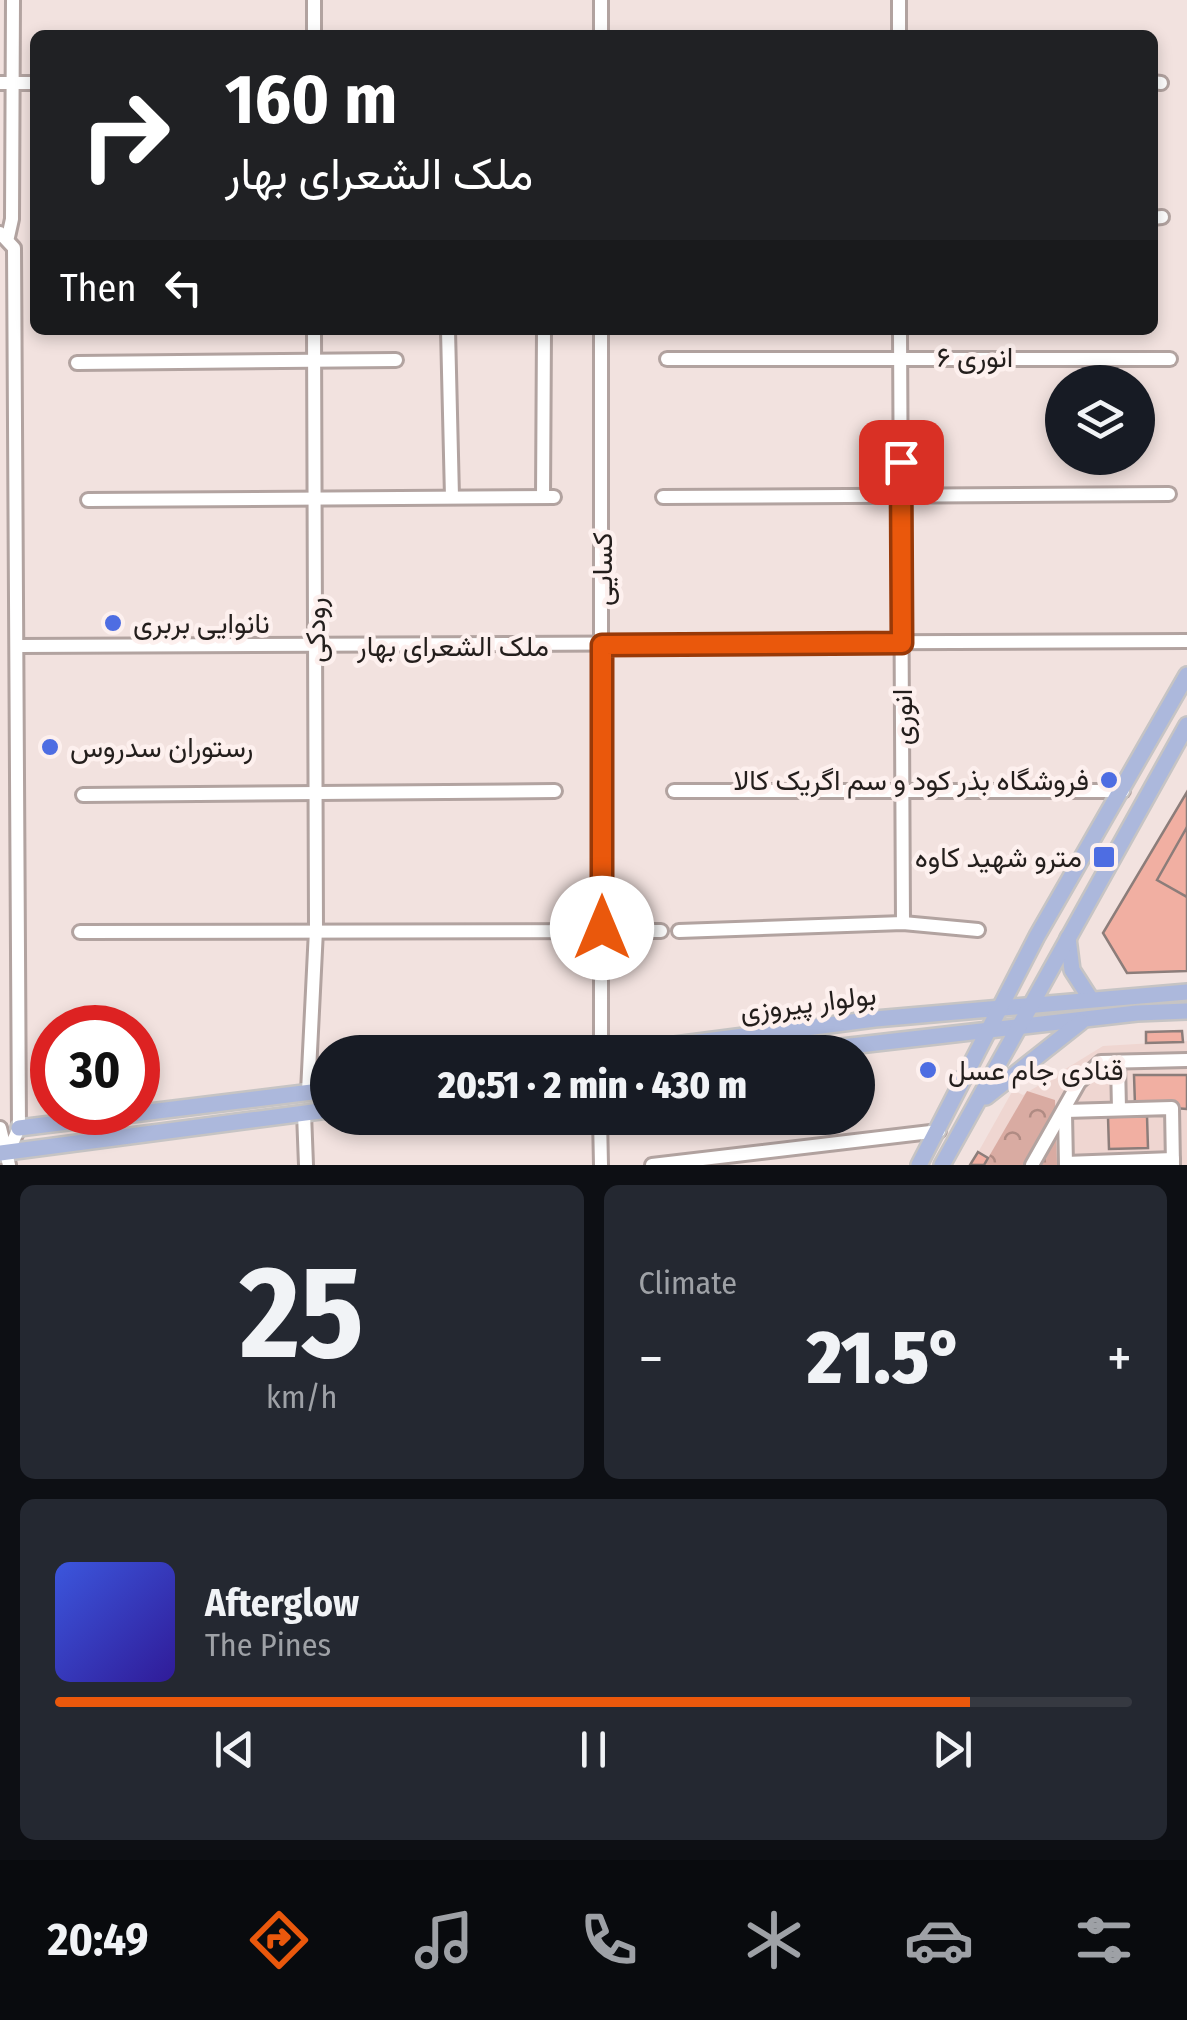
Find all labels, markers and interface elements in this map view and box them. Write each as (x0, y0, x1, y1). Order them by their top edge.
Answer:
text: 160 m (225, 58, 397, 142)
icon: right (60, 70, 190, 200)
text: ملک الشعرای بهار (225, 147, 533, 201)
icon: left (156, 260, 211, 315)
text: Then (60, 265, 136, 311)
street label: انوری ۶ (937, 341, 1013, 375)
map controls (1045, 365, 1155, 475)
button: layers (1045, 365, 1155, 475)
pin (859, 420, 944, 505)
icon: arrive (874, 435, 929, 490)
street label: کسایی (586, 532, 619, 606)
street label: رودکی (299, 597, 333, 663)
place label: نانوایی بربری (133, 607, 270, 641)
marker: نانوایی بربری (102, 612, 124, 634)
street label: ملک الشعرای بهار (356, 630, 549, 664)
street label: انوری (886, 689, 920, 745)
place label: رستوران سدروس (70, 731, 253, 765)
marker: رستوران سدروس (39, 736, 61, 758)
place label: فروشگاه بذر کود و سم اگریک کالا (733, 764, 1089, 799)
marker: فروشگاه بذر کود و سم اگریک کالا (1098, 769, 1120, 791)
place label: مترو شهید کاوه (915, 841, 1082, 875)
marker: مترو شهید کاوه (1091, 844, 1117, 870)
position arrow (550, 876, 654, 980)
street label: بولوار پیروزی (738, 978, 878, 1030)
speed limit sign: 30 (30, 1005, 160, 1135)
place label: قنادی جام عسل (948, 1054, 1124, 1089)
marker: قنادی جام عسل (917, 1059, 939, 1081)
text: 20:51 · 2 min · 430 m (438, 1062, 747, 1108)
text: 25 (240, 1235, 364, 1391)
text: Climate (639, 1264, 737, 1302)
text: 21.5° (807, 1313, 963, 1403)
text: − (639, 1326, 663, 1392)
text: + (1107, 1326, 1132, 1392)
text: km/h (266, 1378, 337, 1416)
text: Afterglow (205, 1580, 359, 1626)
text: The Pines (205, 1626, 331, 1664)
icon: previous (207, 1722, 262, 1777)
icon: pause (566, 1722, 621, 1777)
icon: next (925, 1722, 980, 1777)
icon: directions (244, 1905, 314, 1975)
icon: music (409, 1905, 479, 1975)
icon: phone (574, 1905, 644, 1975)
icon: climate (739, 1905, 809, 1975)
icon: car (904, 1905, 974, 1975)
icon: filters (1069, 1905, 1139, 1975)
text: 20:49 (48, 1913, 149, 1967)

